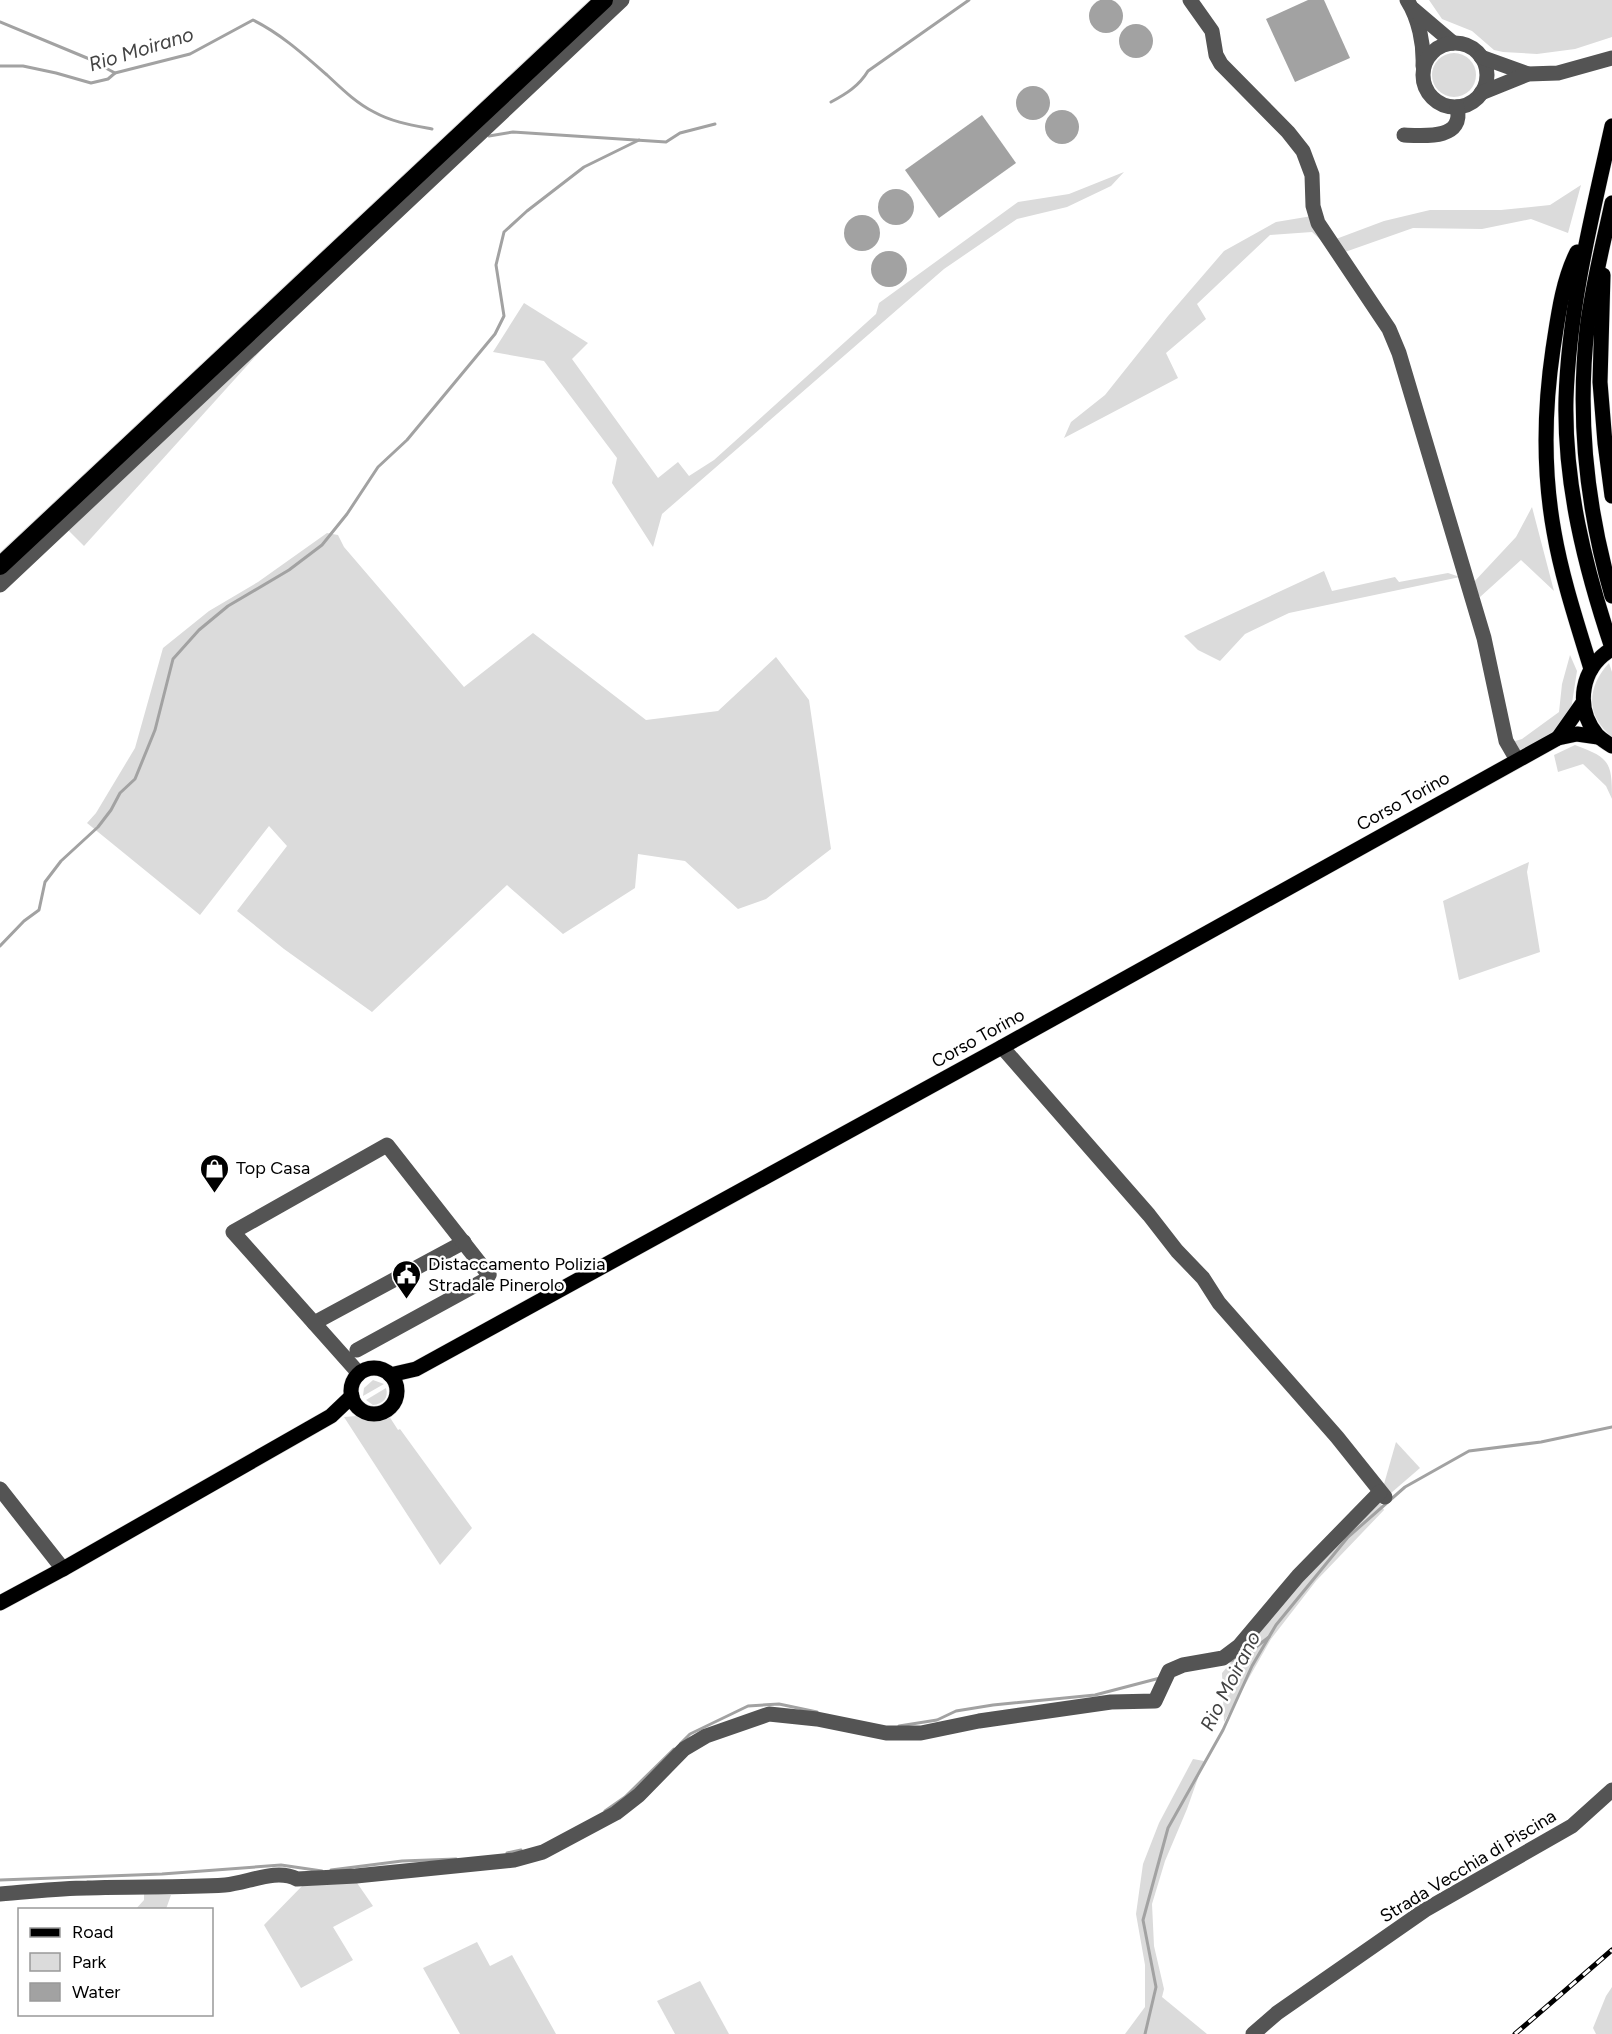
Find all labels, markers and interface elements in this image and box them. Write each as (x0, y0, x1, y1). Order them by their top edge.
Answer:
water label: Rio Moirano (86, 22, 197, 76)
street label: Corso Torino (1353, 766, 1453, 836)
street label: Corso Torino (928, 1003, 1028, 1073)
shop icon: Top Casa (199, 1152, 231, 1194)
place label: Top Casa (236, 1157, 310, 1179)
place label: Distaccamento Polizia Stradale Pinerolo (428, 1253, 605, 1296)
public building icon: Distaccamento Polizia Stradale Pinerolo (391, 1258, 423, 1300)
water label: Rio Moirano (1195, 1627, 1265, 1735)
street label: Strada Vecchia di Piscina (1376, 1805, 1560, 1927)
legend (18, 1908, 213, 2016)
text: Road (72, 1921, 113, 1943)
text: Park (72, 1951, 107, 1973)
text: Water (72, 1981, 120, 2003)

